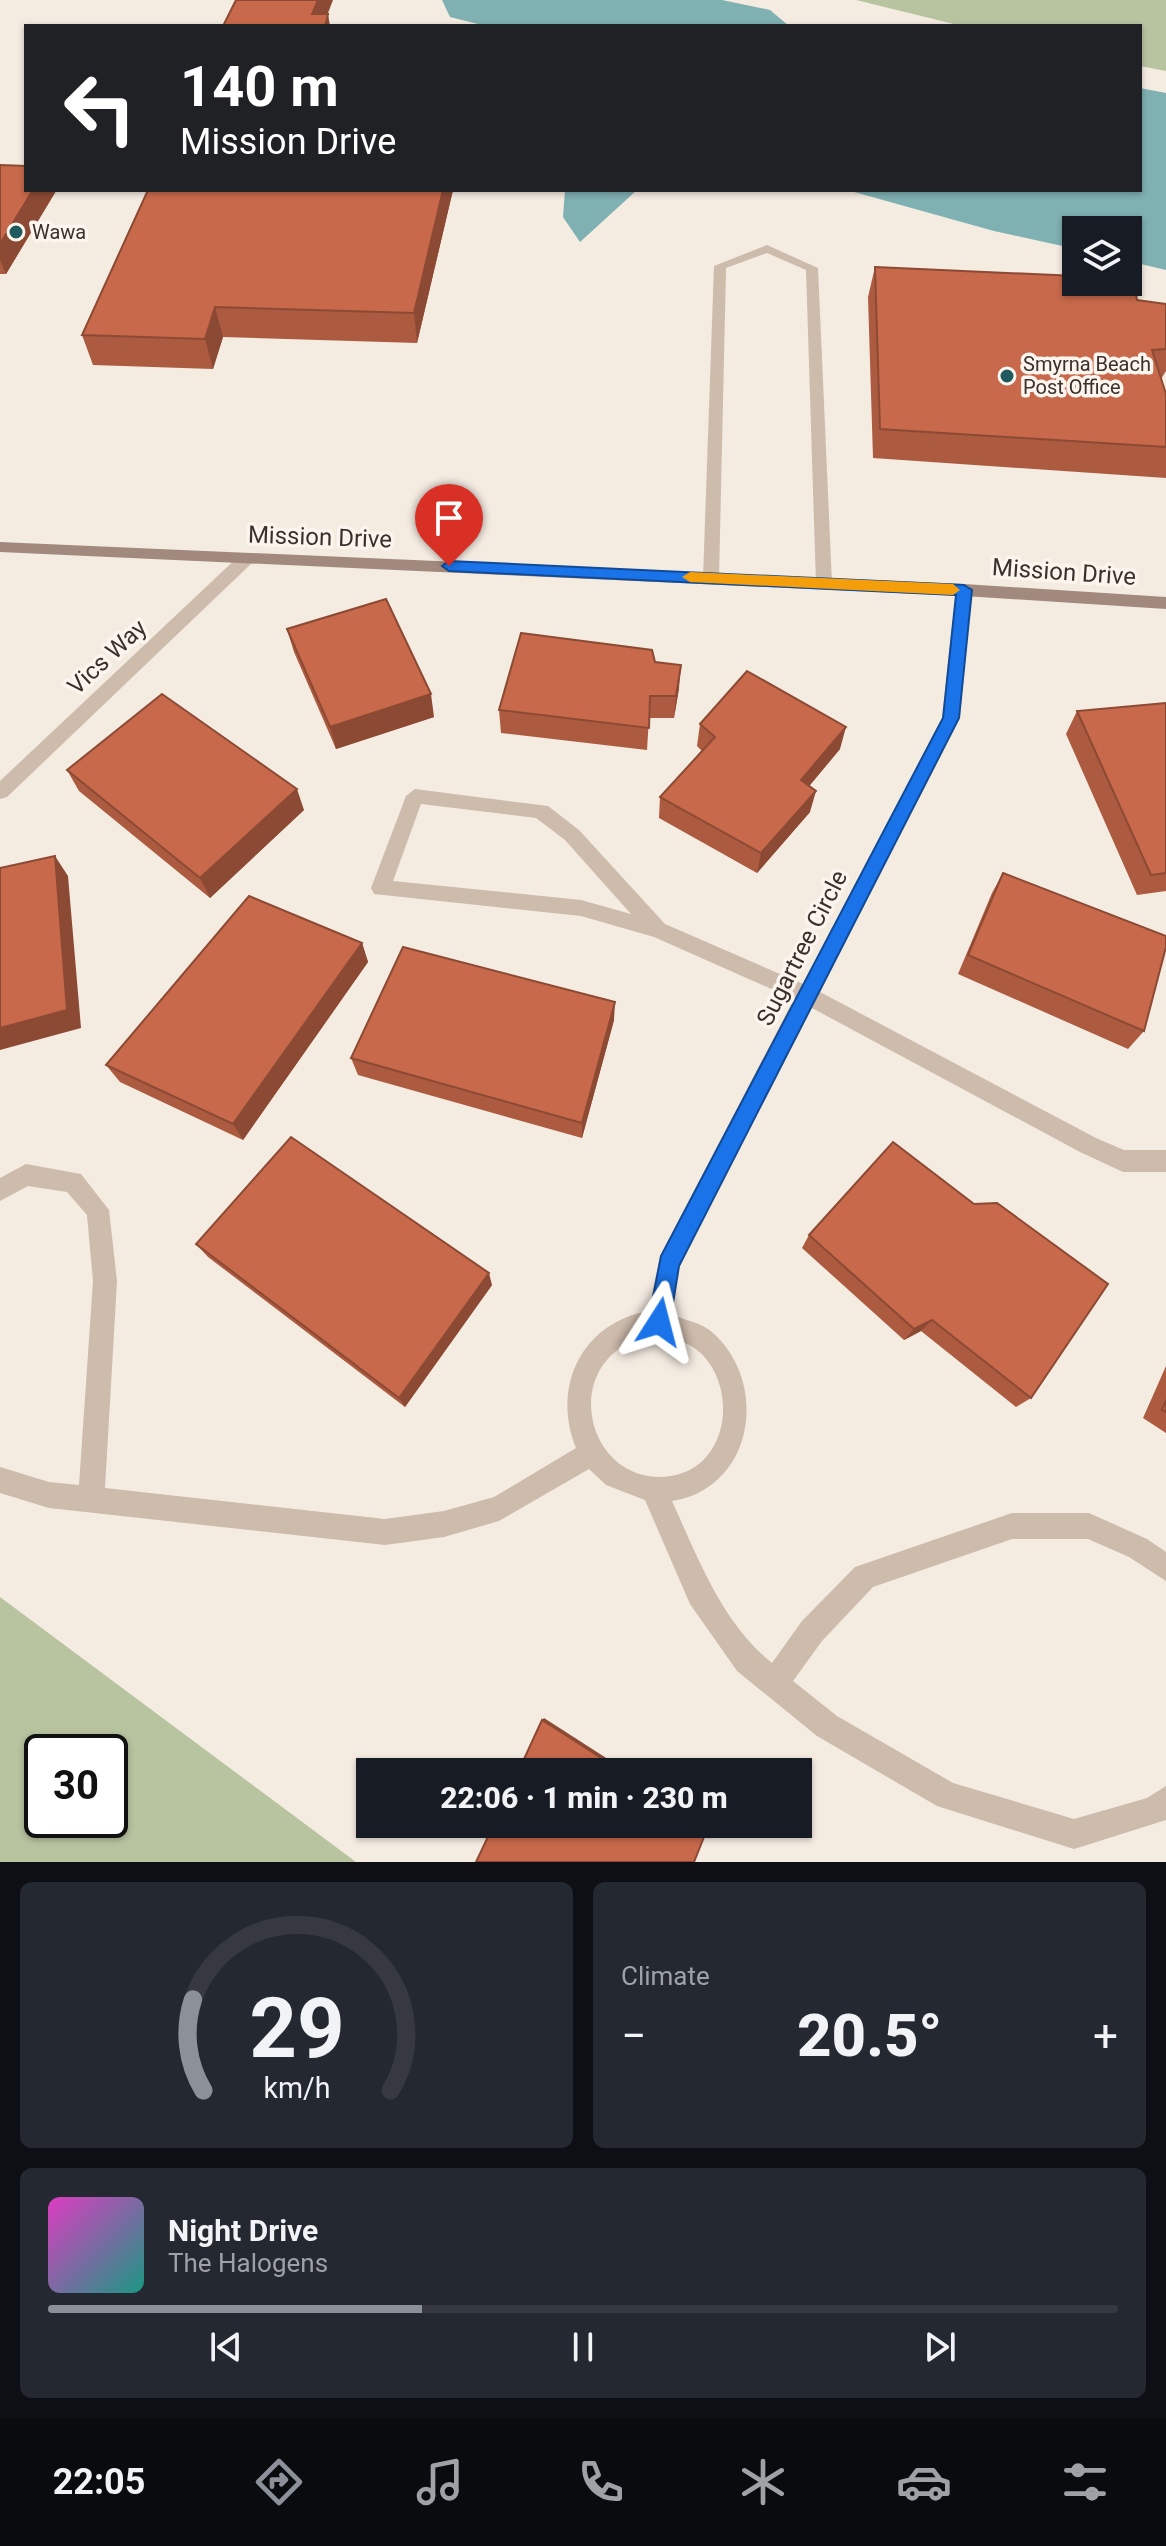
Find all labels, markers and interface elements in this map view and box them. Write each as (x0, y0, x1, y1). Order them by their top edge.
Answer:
text: 140 m (180, 54, 339, 120)
icon: left (48, 56, 152, 160)
text: Mission Drive (180, 121, 396, 163)
map controls (1062, 216, 1142, 296)
button: layers (1062, 216, 1142, 296)
place label: Wawa (32, 220, 86, 244)
marker: Wawa (7, 223, 25, 241)
place label: Smyrna Beach Post Office (1023, 352, 1151, 399)
marker: Smyrna Beach Post Office (998, 367, 1016, 385)
pin (415, 484, 483, 566)
icon: arrive (427, 496, 471, 540)
street label: Mission Drive (247, 520, 393, 554)
street label: Mission Drive (991, 553, 1137, 591)
street label: Vics Way (62, 613, 153, 700)
street label: Sugartree Circle (751, 866, 853, 1030)
position arrow (617, 1280, 701, 1364)
speed limit sign: 30 (24, 1734, 128, 1838)
text: 22:06 · 1 min · 230 m (440, 1780, 728, 1815)
text: Climate (621, 1961, 710, 1991)
text: 29 (249, 1980, 344, 2077)
text: 20.5° (797, 2000, 942, 2071)
text: − (621, 2010, 646, 2062)
text: + (1093, 2010, 1118, 2062)
text: km/h (263, 2071, 330, 2105)
text: Night Drive (168, 2213, 318, 2248)
text: The Halogens (168, 2248, 328, 2278)
icon: previous (204, 2325, 248, 2369)
icon: pause (561, 2325, 605, 2369)
icon: next (918, 2325, 962, 2369)
icon: directions (251, 2454, 307, 2510)
icon: music (412, 2454, 468, 2510)
icon: phone (573, 2454, 629, 2510)
icon: climate (735, 2454, 791, 2510)
icon: car (896, 2454, 952, 2510)
icon: filters (1057, 2454, 1113, 2510)
text: 22:05 (53, 2461, 145, 2503)

